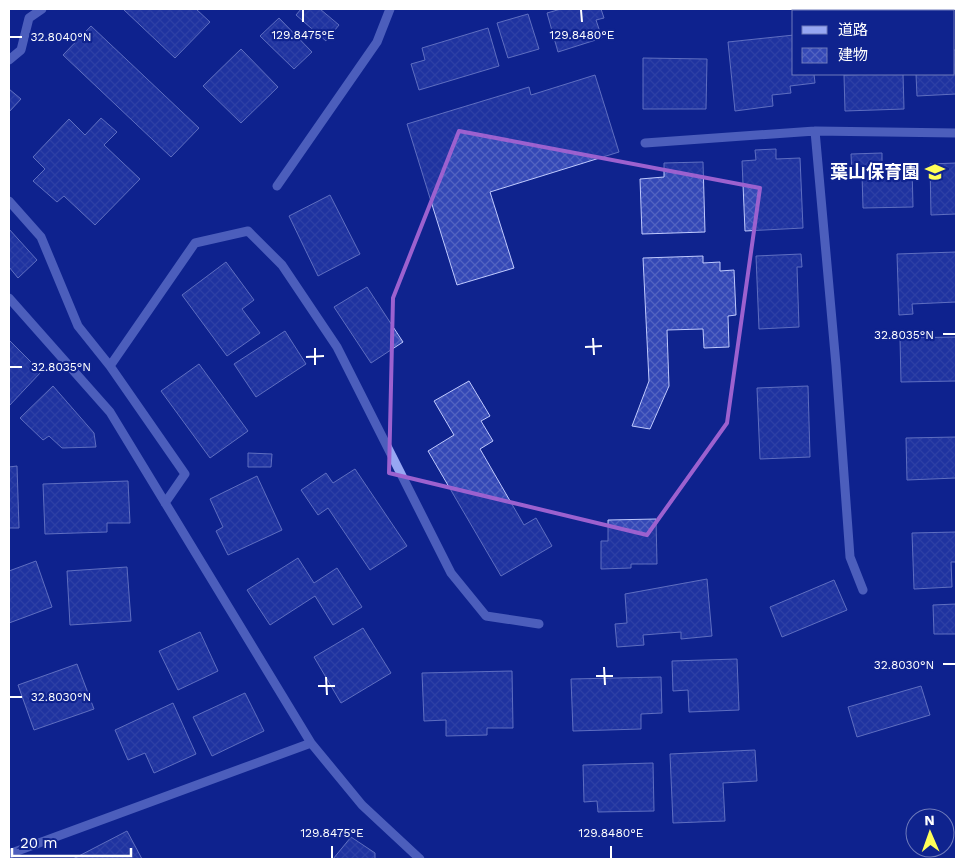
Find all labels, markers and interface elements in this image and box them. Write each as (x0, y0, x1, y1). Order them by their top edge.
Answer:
legend (792, 10, 955, 75)
text: 道路 (838, 21, 868, 39)
text: 129.8475°E (271, 28, 335, 42)
text: 129.8480°E (550, 28, 615, 42)
text: 32.8040°N (30, 30, 92, 44)
text: 建物 (838, 46, 868, 64)
place label: 葉山保育園 (830, 161, 920, 182)
school or university icon: 葉山保育園 (924, 161, 946, 183)
text: 32.8035°N (874, 328, 934, 342)
text: 32.8035°N (31, 360, 91, 374)
text: 32.8030°N (874, 658, 934, 672)
text: 32.8030°N (31, 690, 91, 704)
north arrow (905, 808, 955, 858)
text: N (924, 812, 935, 828)
scale bar (12, 826, 131, 858)
text: 129.8475°E (300, 826, 364, 840)
text: 129.8480°E (579, 826, 644, 840)
text: 20 m (20, 834, 58, 852)

